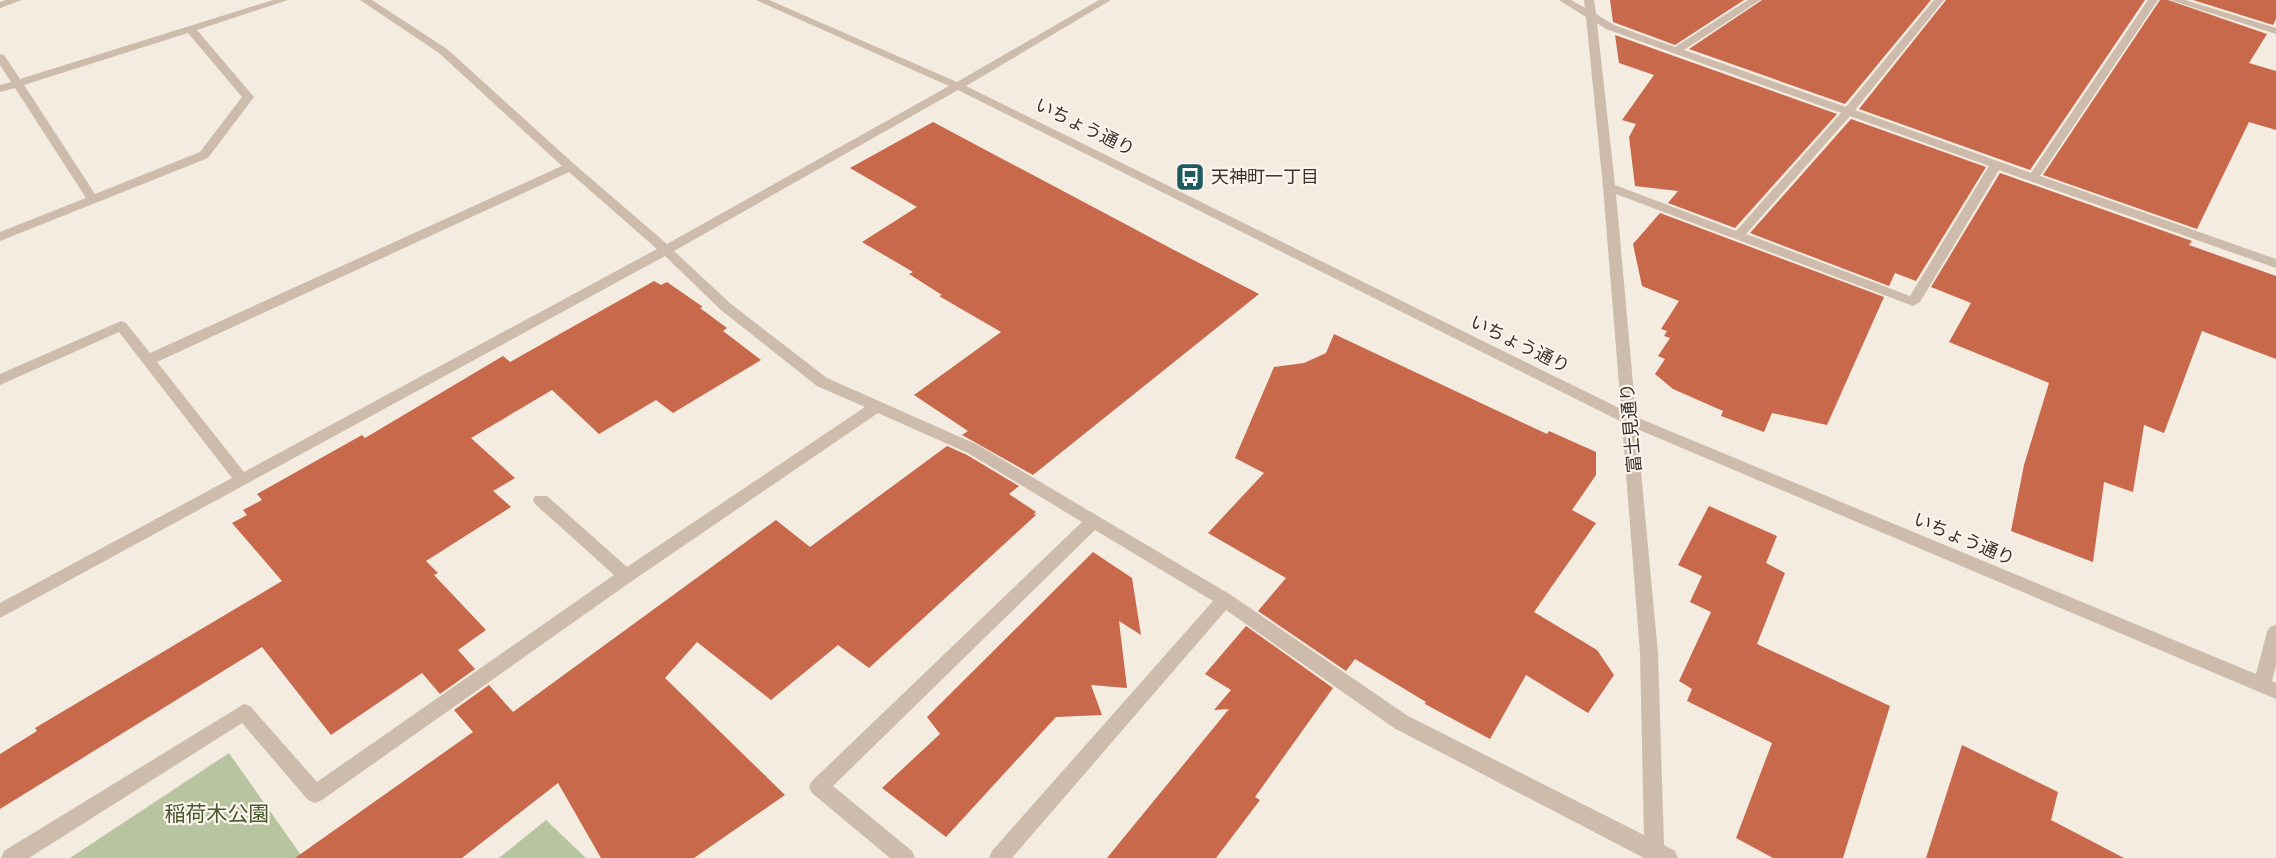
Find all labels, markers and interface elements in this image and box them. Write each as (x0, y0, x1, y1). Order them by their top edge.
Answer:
street label: いちょう通り (1031, 93, 1139, 161)
bus stop icon: 天神町一丁目 (1174, 161, 1206, 193)
place label: 天神町一丁目 (1211, 165, 1319, 189)
street label: いちょう通り (1466, 310, 1574, 378)
street label: 富士見通り (1615, 382, 1647, 474)
street label: いちょう通り (1910, 507, 2018, 571)
park label: 稲荷木公園 (165, 800, 270, 828)

